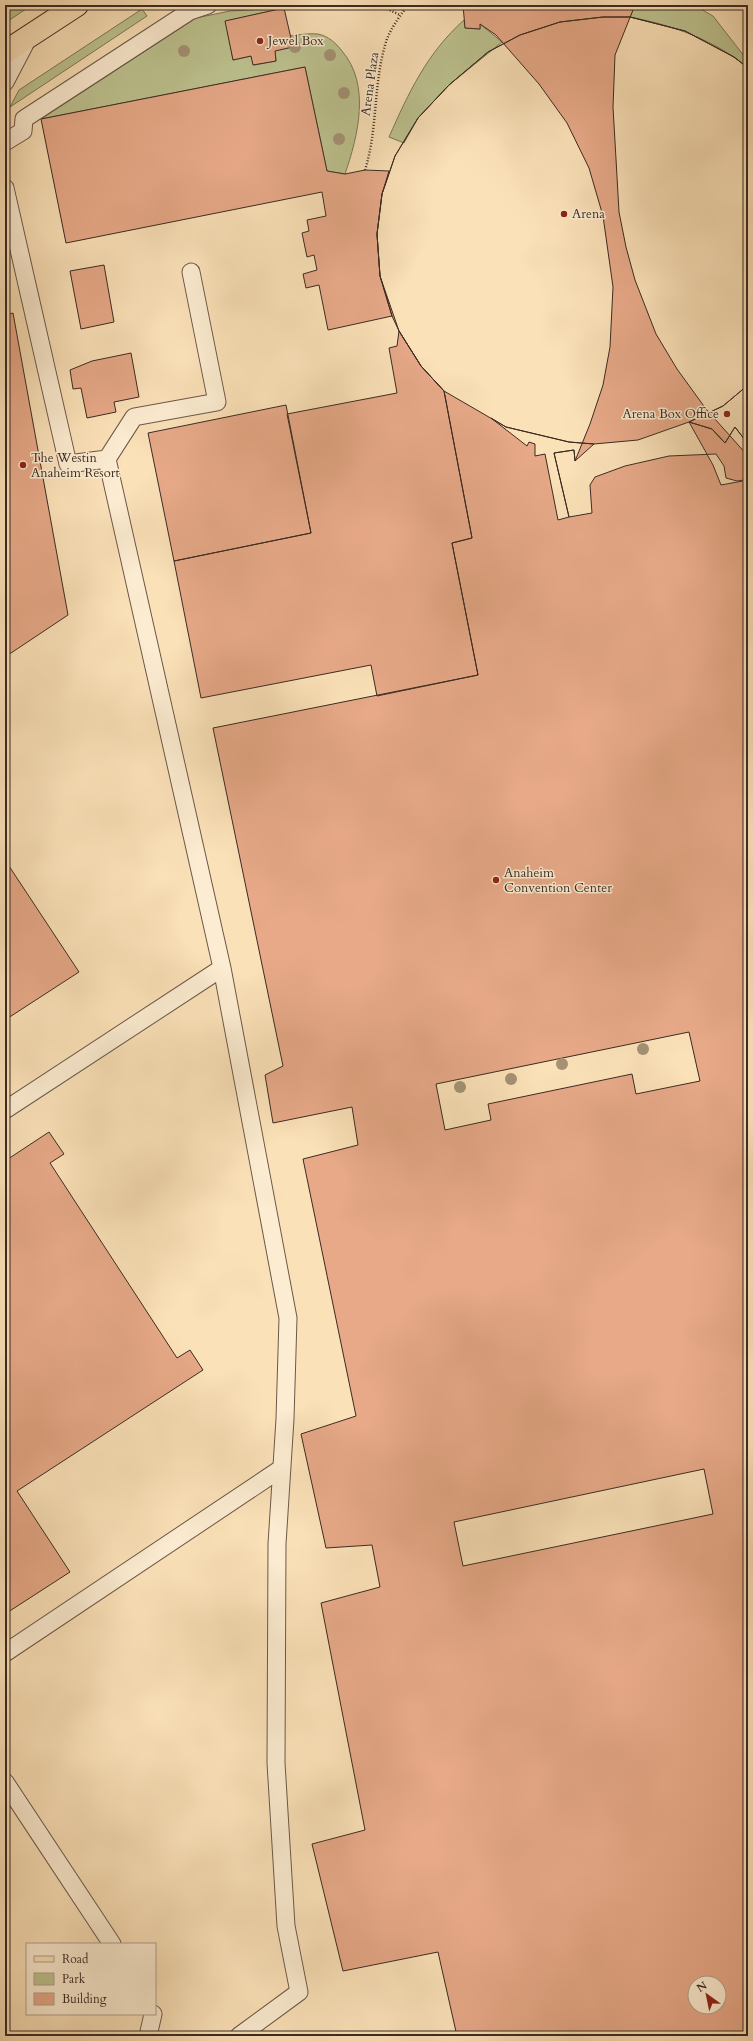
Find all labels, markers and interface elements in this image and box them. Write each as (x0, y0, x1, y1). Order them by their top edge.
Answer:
place label: Jewel Box (266, 32, 324, 50)
marker: Jewel Box (255, 36, 265, 46)
street label: Arena Plaza (357, 50, 383, 117)
place label: Arena (572, 205, 605, 223)
marker: Arena (559, 209, 569, 219)
place label: Arena Box Office (623, 405, 719, 423)
marker: Arena Box Office (722, 409, 732, 419)
place label: The Westin Anaheim Resort (31, 449, 120, 482)
marker: The Westin Anaheim Resort (18, 460, 28, 470)
place label: Anaheim Convention Center (504, 864, 612, 897)
marker: Anaheim Convention Center (491, 875, 501, 885)
legend (26, 1943, 156, 2015)
text: Road (62, 1951, 89, 1967)
text: Park (62, 1971, 86, 1987)
north arrow (687, 1975, 727, 2015)
text: N (694, 1978, 710, 1996)
text: Building (62, 1991, 107, 2007)

